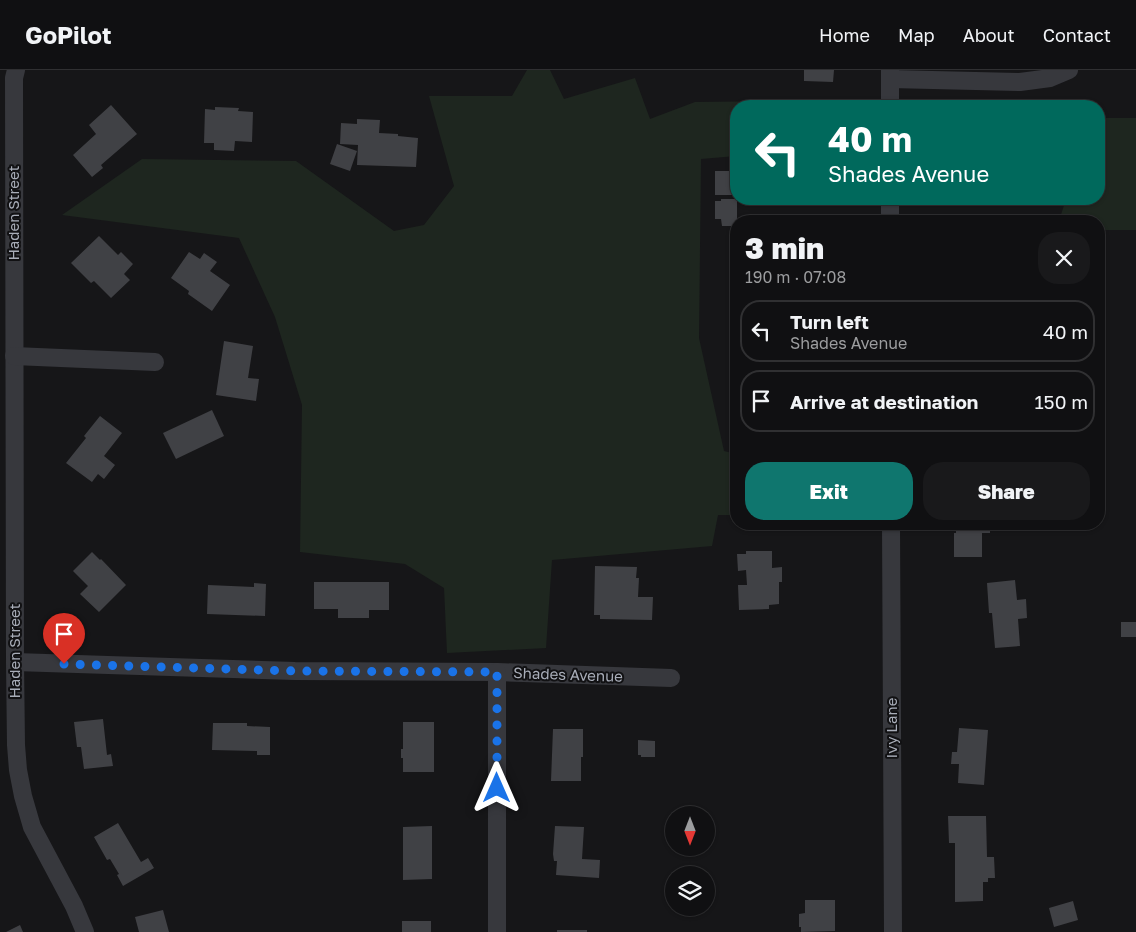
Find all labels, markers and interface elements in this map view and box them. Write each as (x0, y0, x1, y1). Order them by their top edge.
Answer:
text: GoPilot (25, 20, 112, 49)
text: Home (819, 24, 870, 46)
text: Map (898, 24, 935, 46)
text: About (963, 24, 1015, 46)
text: Contact (1043, 24, 1111, 46)
text: 40 m (828, 118, 912, 160)
icon: left (745, 120, 810, 185)
text: Shades Avenue (828, 160, 989, 187)
street label: Haden Street (4, 165, 22, 261)
text: 3 min (745, 230, 824, 266)
button: close (1038, 232, 1090, 284)
text: 190 m · 07:08 (745, 267, 846, 287)
text: Turn left (790, 310, 869, 333)
icon: left (747, 317, 775, 345)
text: 40 m (1043, 320, 1088, 343)
text: Shades Avenue (790, 333, 907, 353)
icon: arrive (747, 387, 775, 415)
text: Arrive at destination (790, 390, 978, 413)
text: 150 m (1034, 390, 1088, 413)
button: Exit (745, 462, 913, 520)
button: Share (923, 462, 1090, 520)
street label: Haden Street (5, 603, 23, 699)
pin (43, 613, 85, 664)
icon: arrive (50, 620, 78, 648)
street label: Shades Avenue (513, 663, 624, 685)
street label: Ivy Lane (882, 697, 900, 758)
position arrow (470, 761, 522, 813)
north arrow (665, 806, 715, 856)
map controls (665, 806, 715, 916)
button: layers (665, 866, 715, 916)

